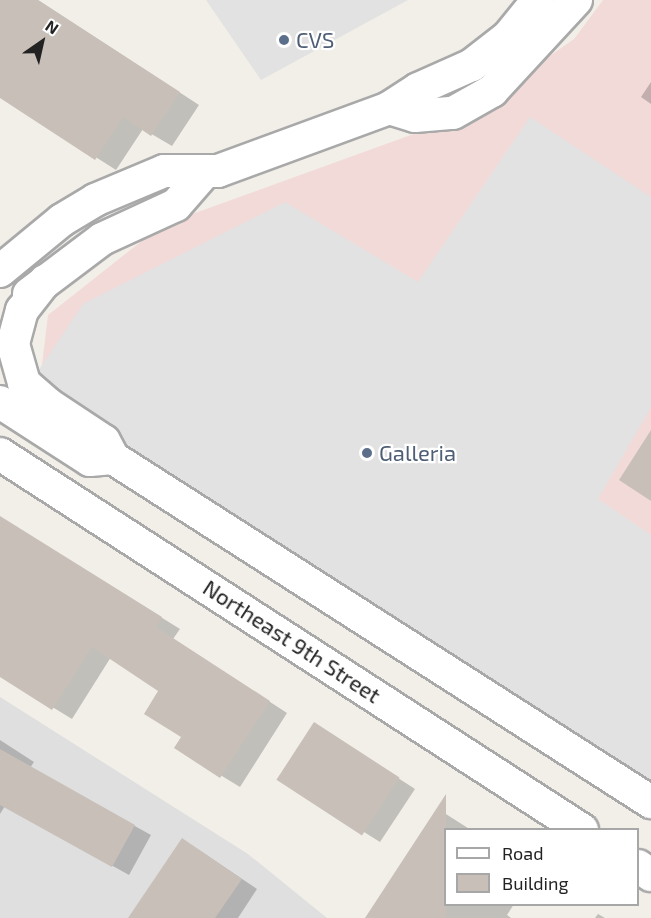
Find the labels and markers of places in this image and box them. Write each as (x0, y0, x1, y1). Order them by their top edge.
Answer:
place label: CVS (296, 27, 334, 53)
marker: CVS (277, 33, 291, 47)
place label: Galleria (379, 440, 456, 466)
marker: Galleria (360, 446, 374, 460)

